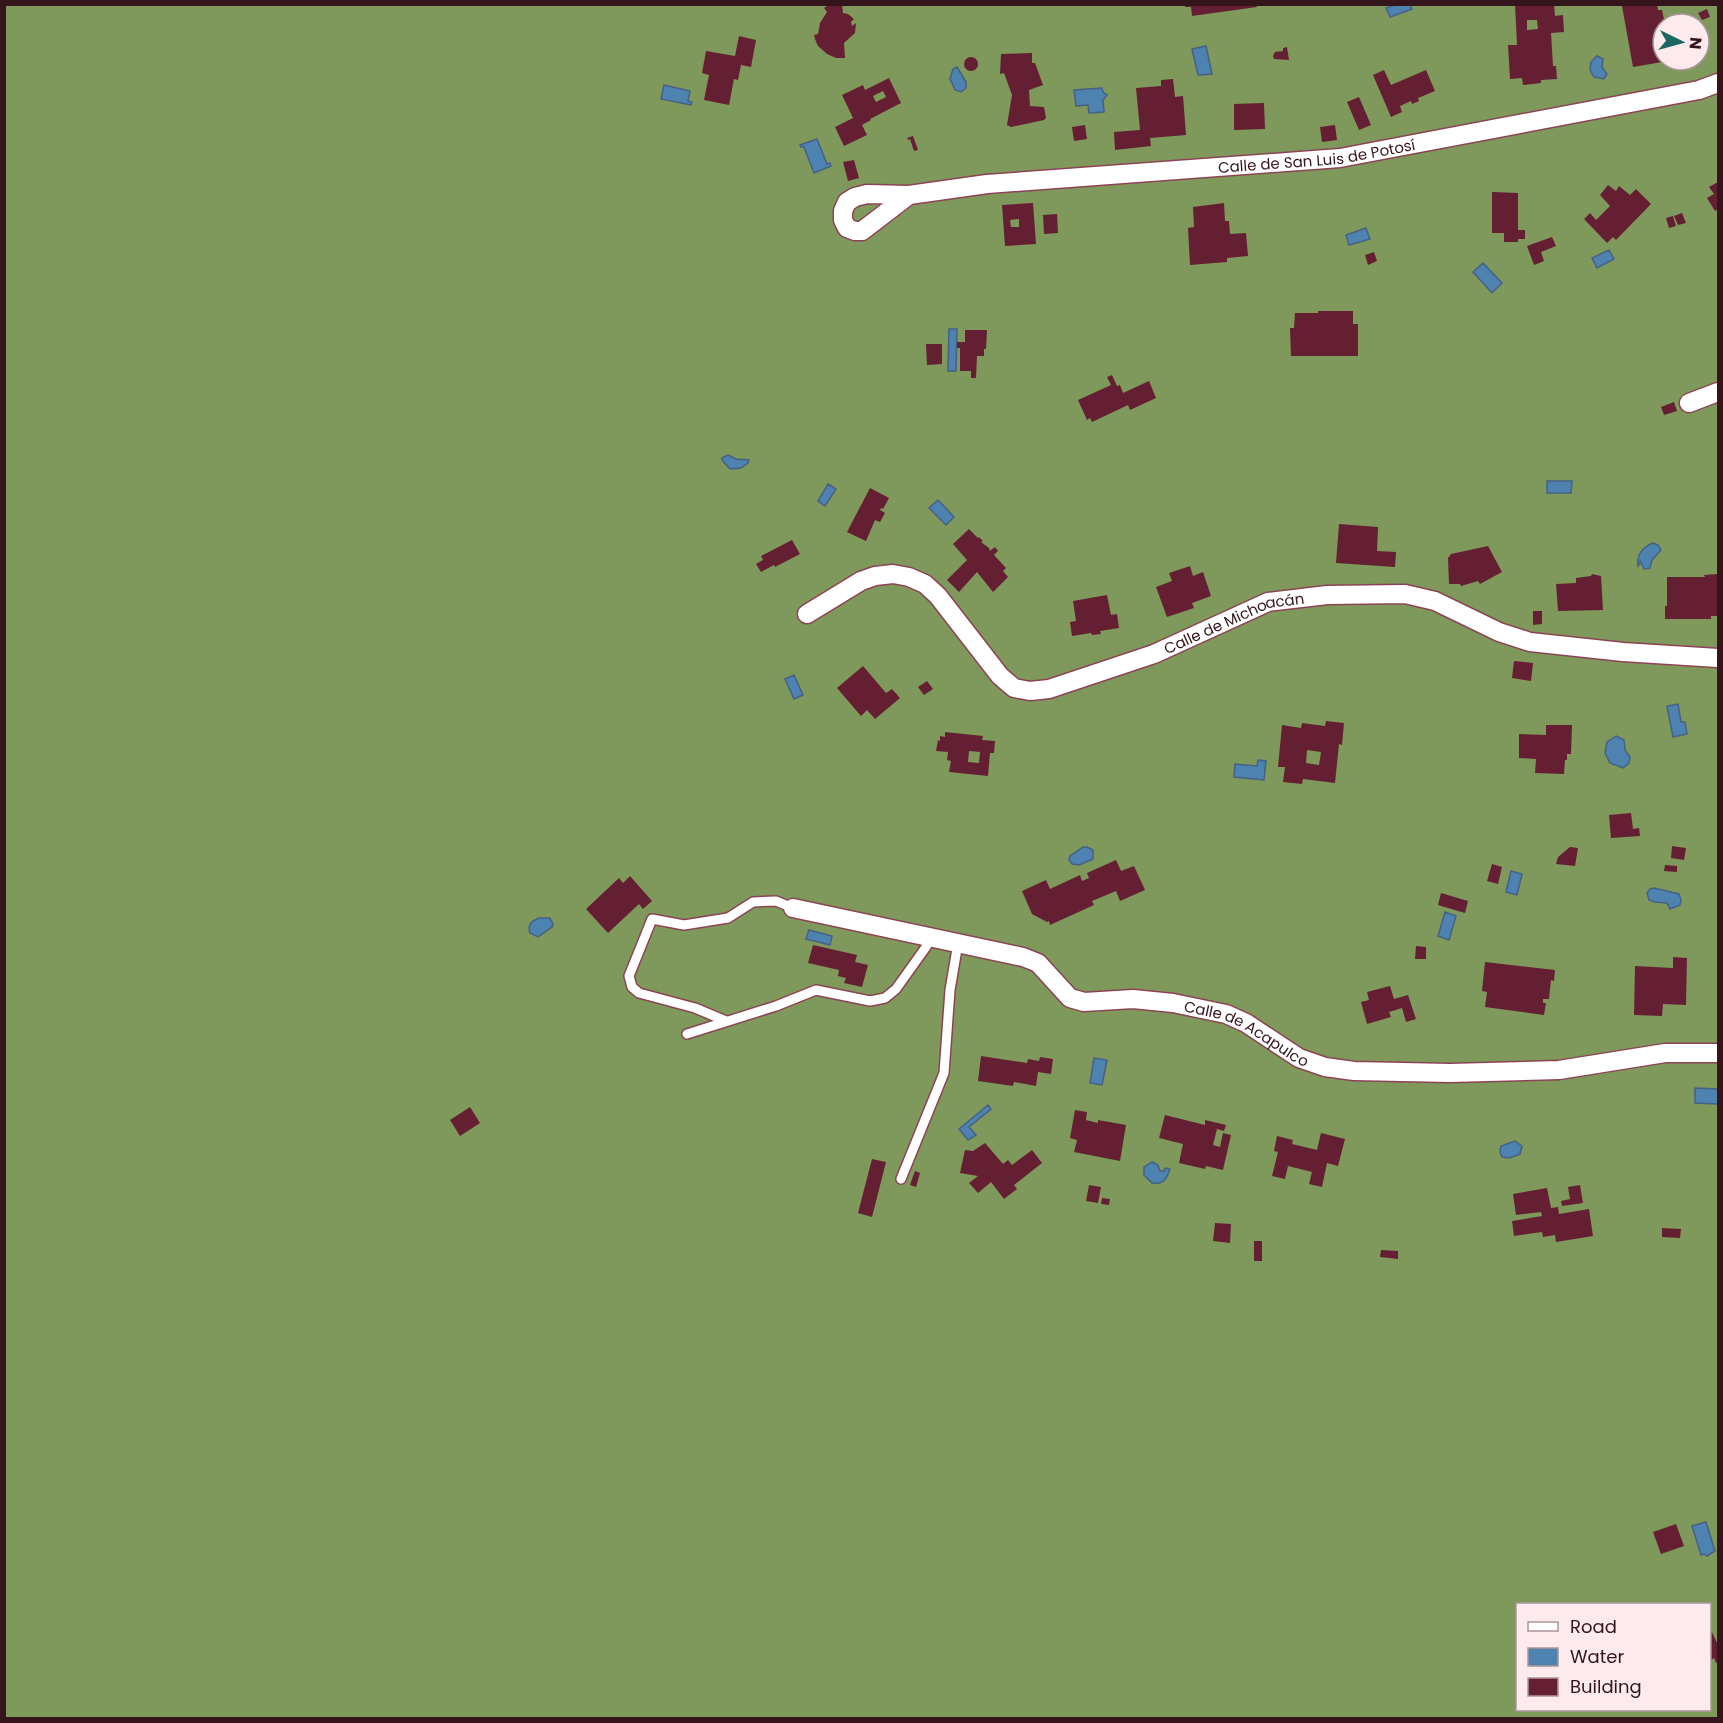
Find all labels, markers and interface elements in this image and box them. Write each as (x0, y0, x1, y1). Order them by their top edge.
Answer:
north arrow (1651, 12, 1711, 72)
text: N (1683, 36, 1707, 50)
street label: Calle de San Luis de Potosí (1217, 133, 1417, 177)
street label: Calle de Michoacán (1160, 587, 1305, 659)
street label: Calle de Acapulco (1182, 995, 1311, 1071)
legend (1516, 1603, 1711, 1711)
text: Road (1570, 1614, 1617, 1639)
text: Water (1570, 1644, 1624, 1669)
text: Building (1570, 1674, 1642, 1699)

